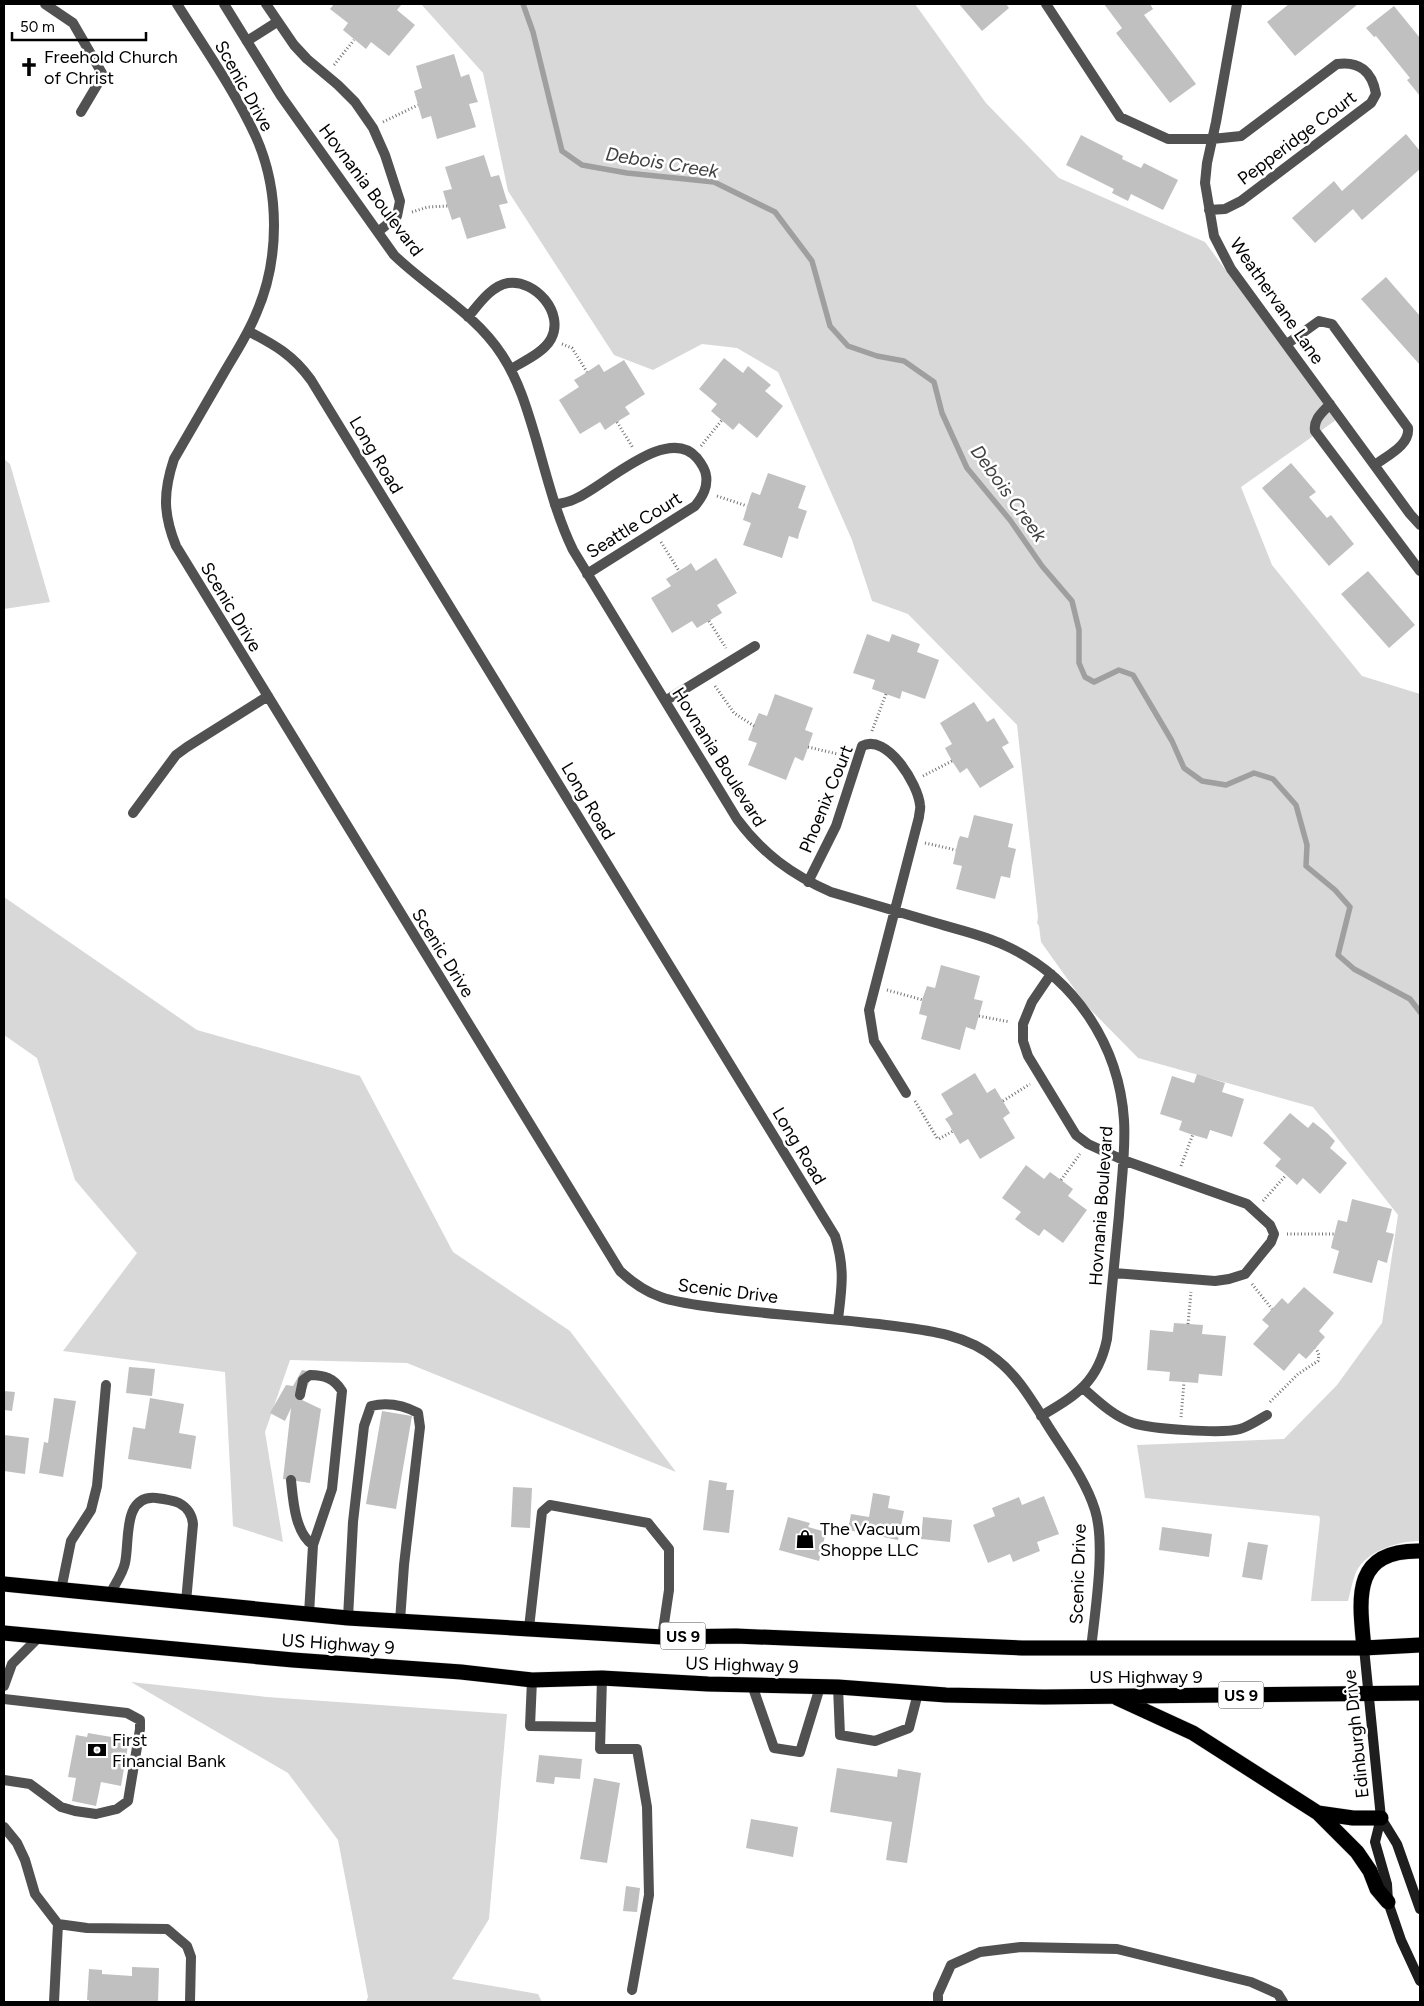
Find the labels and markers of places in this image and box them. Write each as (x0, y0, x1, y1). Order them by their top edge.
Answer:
place label: Freehold Church of Christ (44, 46, 178, 89)
church icon: Freehold Church of Christ (18, 56, 40, 78)
place label: The Vacuum Shoppe LLC (820, 1518, 920, 1561)
shop icon: The Vacuum Shoppe LLC (794, 1528, 816, 1550)
place label: First Financial Bank (112, 1729, 226, 1772)
bank icon: First Financial Bank (86, 1739, 108, 1761)

